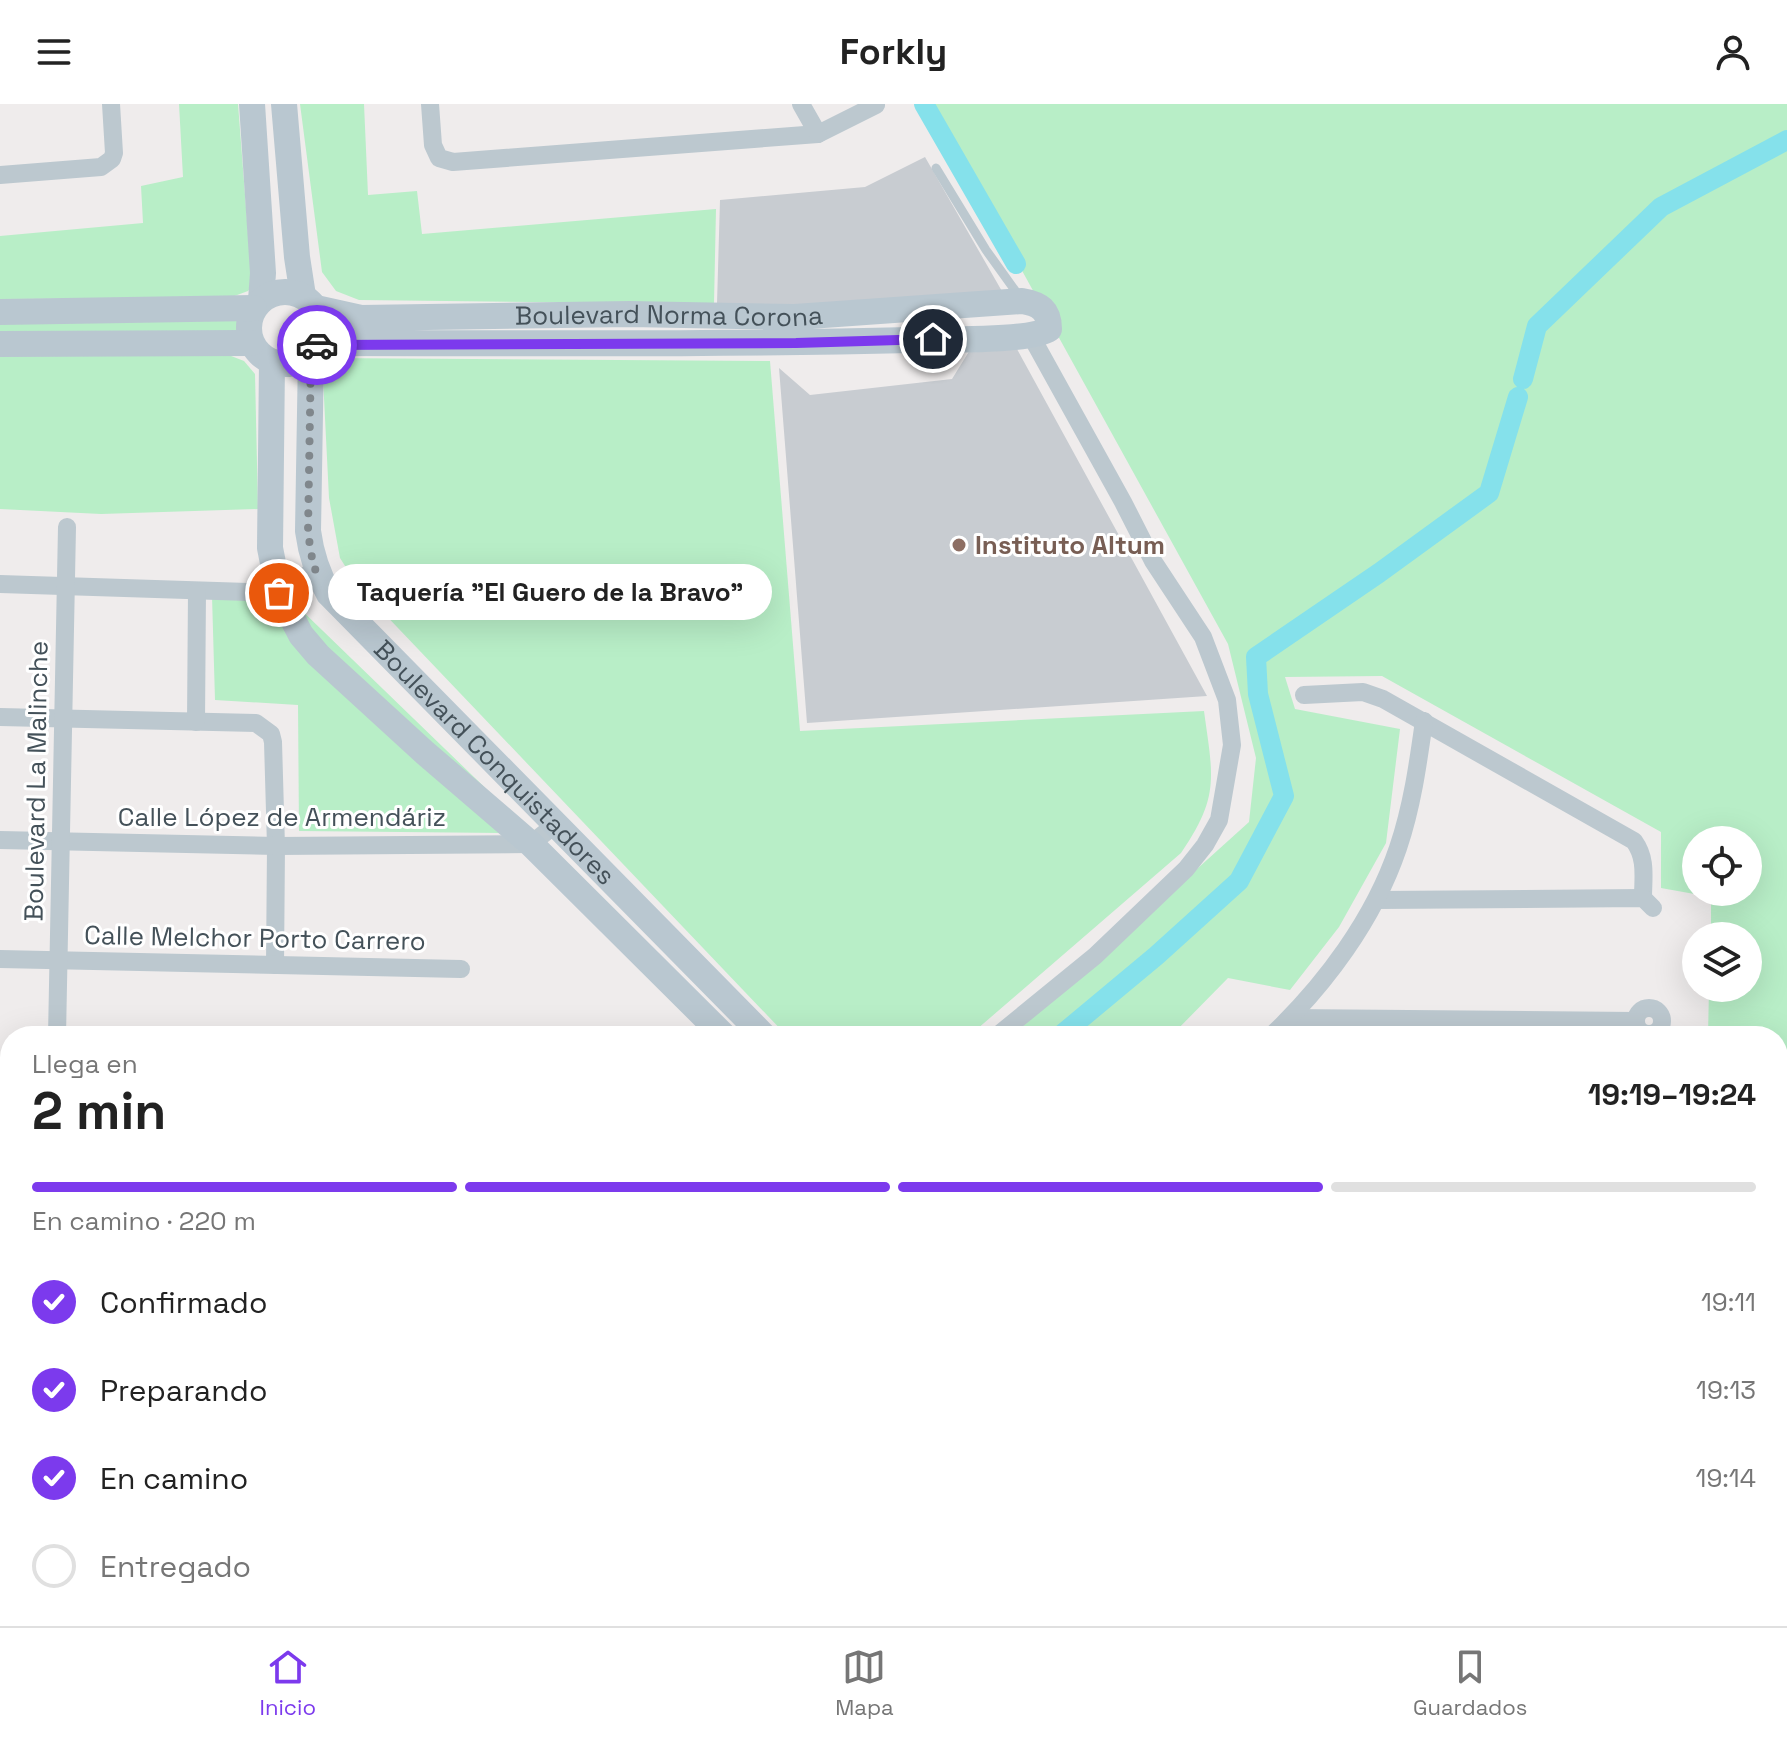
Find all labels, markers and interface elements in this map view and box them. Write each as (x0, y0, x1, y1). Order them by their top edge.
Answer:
text: Forkly (840, 29, 947, 75)
icon: menu (32, 30, 76, 74)
icon: person (1711, 30, 1755, 74)
street label: Boulevard Norma Corona (515, 297, 824, 334)
courier (277, 305, 357, 385)
pin (899, 305, 967, 373)
icon: home (911, 317, 955, 361)
icon: car (295, 323, 339, 367)
place label: Instituto Altum (975, 528, 1165, 562)
marker: Instituto Altum (950, 536, 968, 554)
pin (245, 559, 313, 627)
callout: Taquería "El Guero de la Bravo" (327, 565, 771, 621)
icon: bag (257, 571, 301, 615)
text: Taquería "El Guero de la Bravo" (357, 575, 743, 609)
street label: Boulevard Conquistadores (367, 632, 623, 892)
street label: Boulevard La Malinche (17, 640, 55, 922)
street label: Calle López de Armendáriz (118, 800, 446, 834)
map controls (1682, 826, 1762, 1002)
button: locate (1682, 826, 1762, 906)
street label: Calle Melchor Porto Carrero (84, 918, 426, 958)
button: layers (1682, 922, 1762, 1002)
text: Llega en (32, 1047, 138, 1081)
text: 19:19–19:24 (1588, 1075, 1756, 1114)
text: 2 min (32, 1078, 166, 1144)
text: En camino · 220 m (32, 1204, 256, 1238)
icon: check (32, 1280, 76, 1324)
text: Confirmado (100, 1283, 267, 1322)
text: 19:11 (1701, 1285, 1756, 1319)
icon: check (32, 1368, 76, 1412)
text: Preparando (100, 1371, 267, 1410)
text: 19:13 (1696, 1373, 1756, 1407)
icon: check (32, 1456, 76, 1500)
text: En camino (100, 1459, 248, 1498)
text: 19:14 (1696, 1461, 1756, 1495)
text: Entregado (100, 1547, 251, 1586)
tab: Inicio (260, 1645, 316, 1721)
tab: Mapa (835, 1645, 894, 1721)
tab: Guardados (1413, 1645, 1527, 1721)

